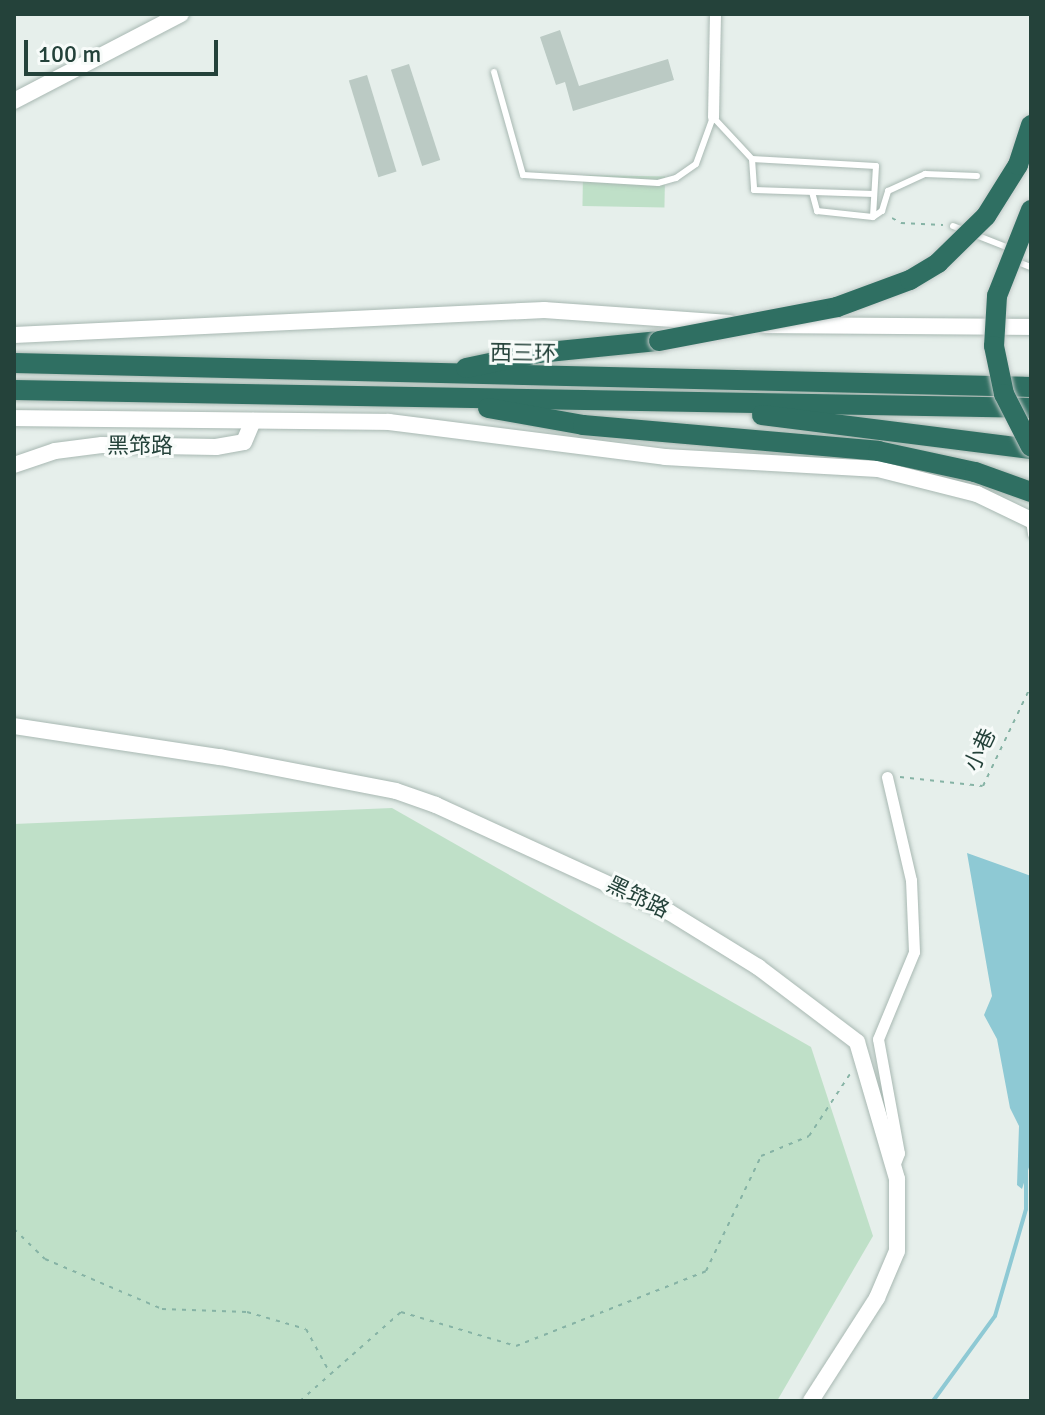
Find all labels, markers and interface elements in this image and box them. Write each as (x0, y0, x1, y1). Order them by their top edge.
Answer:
scale bar (28, 24, 222, 74)
text: 100 m (38, 39, 101, 69)
street label: 西三环 (490, 339, 556, 367)
street label: 黑筇路 (107, 433, 173, 459)
street label: 小巷 (959, 724, 1001, 776)
street label: 黑筇路 (603, 871, 673, 923)

